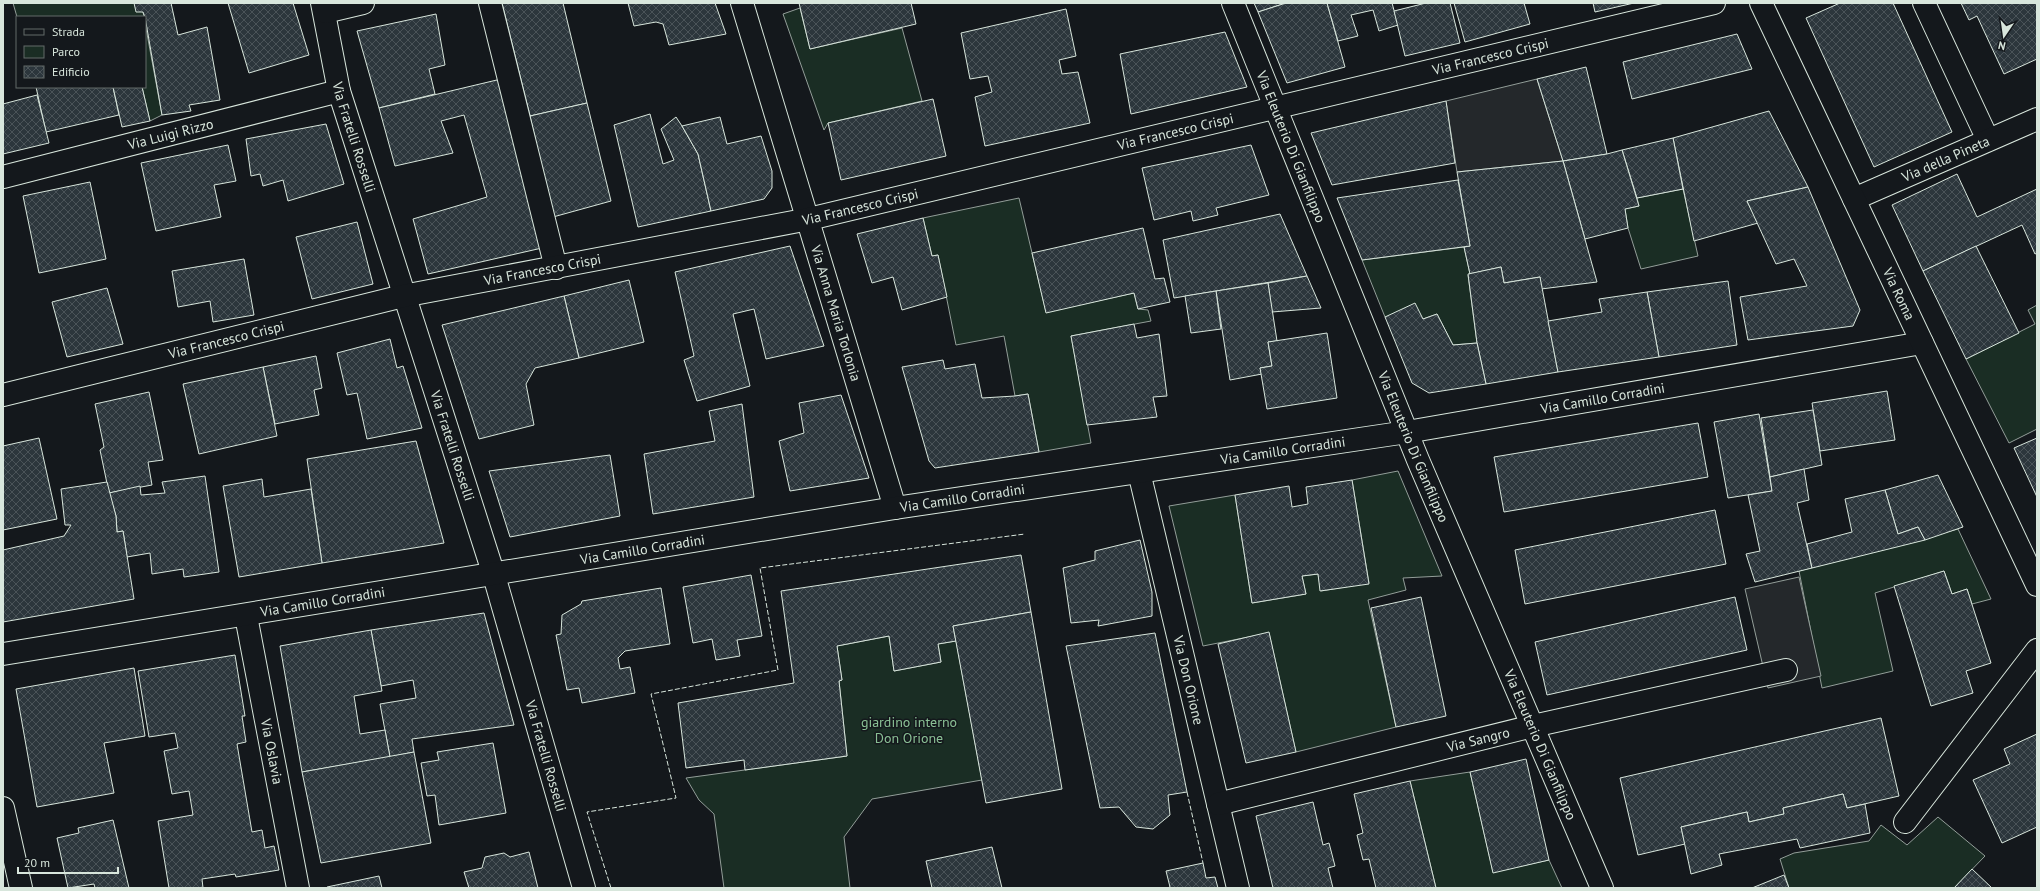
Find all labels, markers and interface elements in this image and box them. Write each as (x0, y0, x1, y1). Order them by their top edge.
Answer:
legend (16, 16, 146, 88)
north arrow (1984, 16, 2024, 56)
text: Strada (52, 24, 85, 39)
street label: Via Francesco Crispi (1430, 34, 1550, 79)
text: N (1997, 38, 2007, 53)
text: Parco (52, 44, 80, 59)
text: Edificio (52, 64, 90, 79)
street label: Via Eleuterio Di Gianfilippo (1252, 67, 1330, 225)
street label: Via Fratelli Rosselli (328, 79, 380, 195)
street label: Via Francesco Crispi (1115, 109, 1235, 154)
street label: Via Luigi Rizzo (125, 115, 215, 154)
street label: Via della Pineta (1898, 132, 1992, 186)
street label: Via Francesco Crispi (800, 184, 920, 229)
street label: Via Anna Maria Torlonia (807, 242, 865, 383)
street label: Via Francesco Crispi (481, 250, 603, 290)
street label: Via Roma (1878, 264, 1919, 323)
street label: Via Francesco Crispi (165, 317, 286, 363)
street label: Via Eleuterio Di Gianfilippo (1374, 368, 1453, 525)
street label: Via Camillo Corradini (1538, 379, 1666, 418)
street label: Via Fratelli Rosselli (426, 387, 479, 503)
street label: Via Camillo Corradini (1218, 432, 1347, 469)
street label: Via Camillo Corradini (898, 480, 1026, 516)
street label: Via Camillo Corradini (578, 530, 706, 569)
street label: Via Camillo Corradini (258, 583, 386, 621)
street label: Via Don Orione (1169, 633, 1208, 727)
street label: Via Eleuterio Di Gianfilippo (1500, 666, 1581, 823)
street label: Via Fratelli Rosselli (521, 697, 570, 814)
park label: giardino interno Don Orione (861, 713, 957, 747)
street label: Via Oslavia (257, 716, 287, 786)
street label: Via Sangro (1444, 723, 1512, 756)
scale bar (18, 849, 118, 875)
text: 20 m (24, 855, 50, 870)

